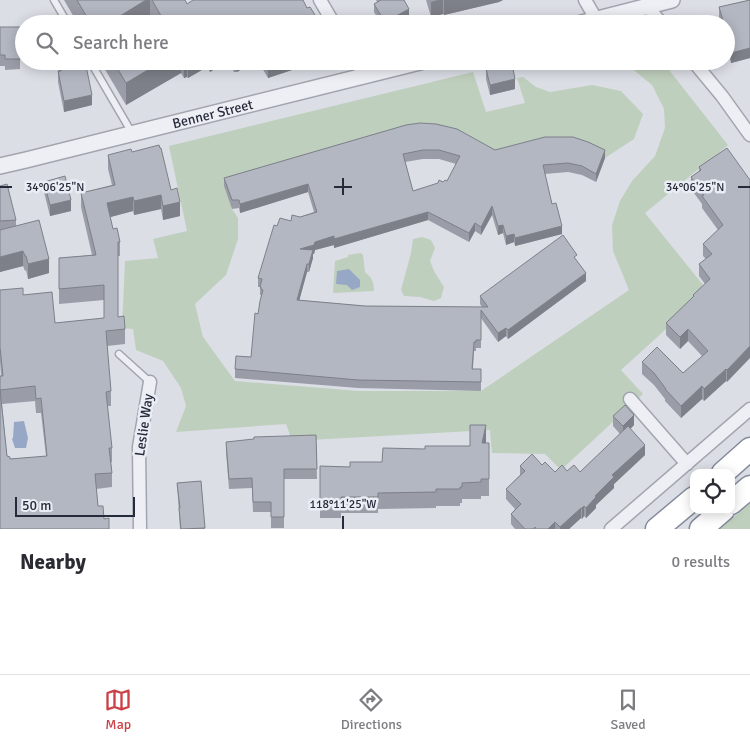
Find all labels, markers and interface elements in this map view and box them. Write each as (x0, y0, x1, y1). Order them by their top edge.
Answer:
search box (15, 15, 735, 70)
icon: search (33, 29, 61, 57)
text: Search here (73, 31, 169, 55)
street label: Benner Street (171, 95, 255, 132)
text: 34°06'25"N (26, 180, 84, 195)
text: 34°06'25"N (666, 180, 724, 195)
street label: Leslie Way (131, 392, 157, 457)
map controls (690, 469, 735, 514)
button: locate (690, 469, 735, 514)
scale bar (15, 494, 135, 517)
text: 50 m (22, 497, 51, 514)
text: 118°11'25"W (309, 497, 377, 512)
text: Nearby (20, 549, 86, 575)
text: 0 results (671, 552, 730, 572)
tab: Map (104, 686, 132, 733)
tab: Directions (341, 686, 402, 733)
tab: Saved (610, 686, 646, 733)

